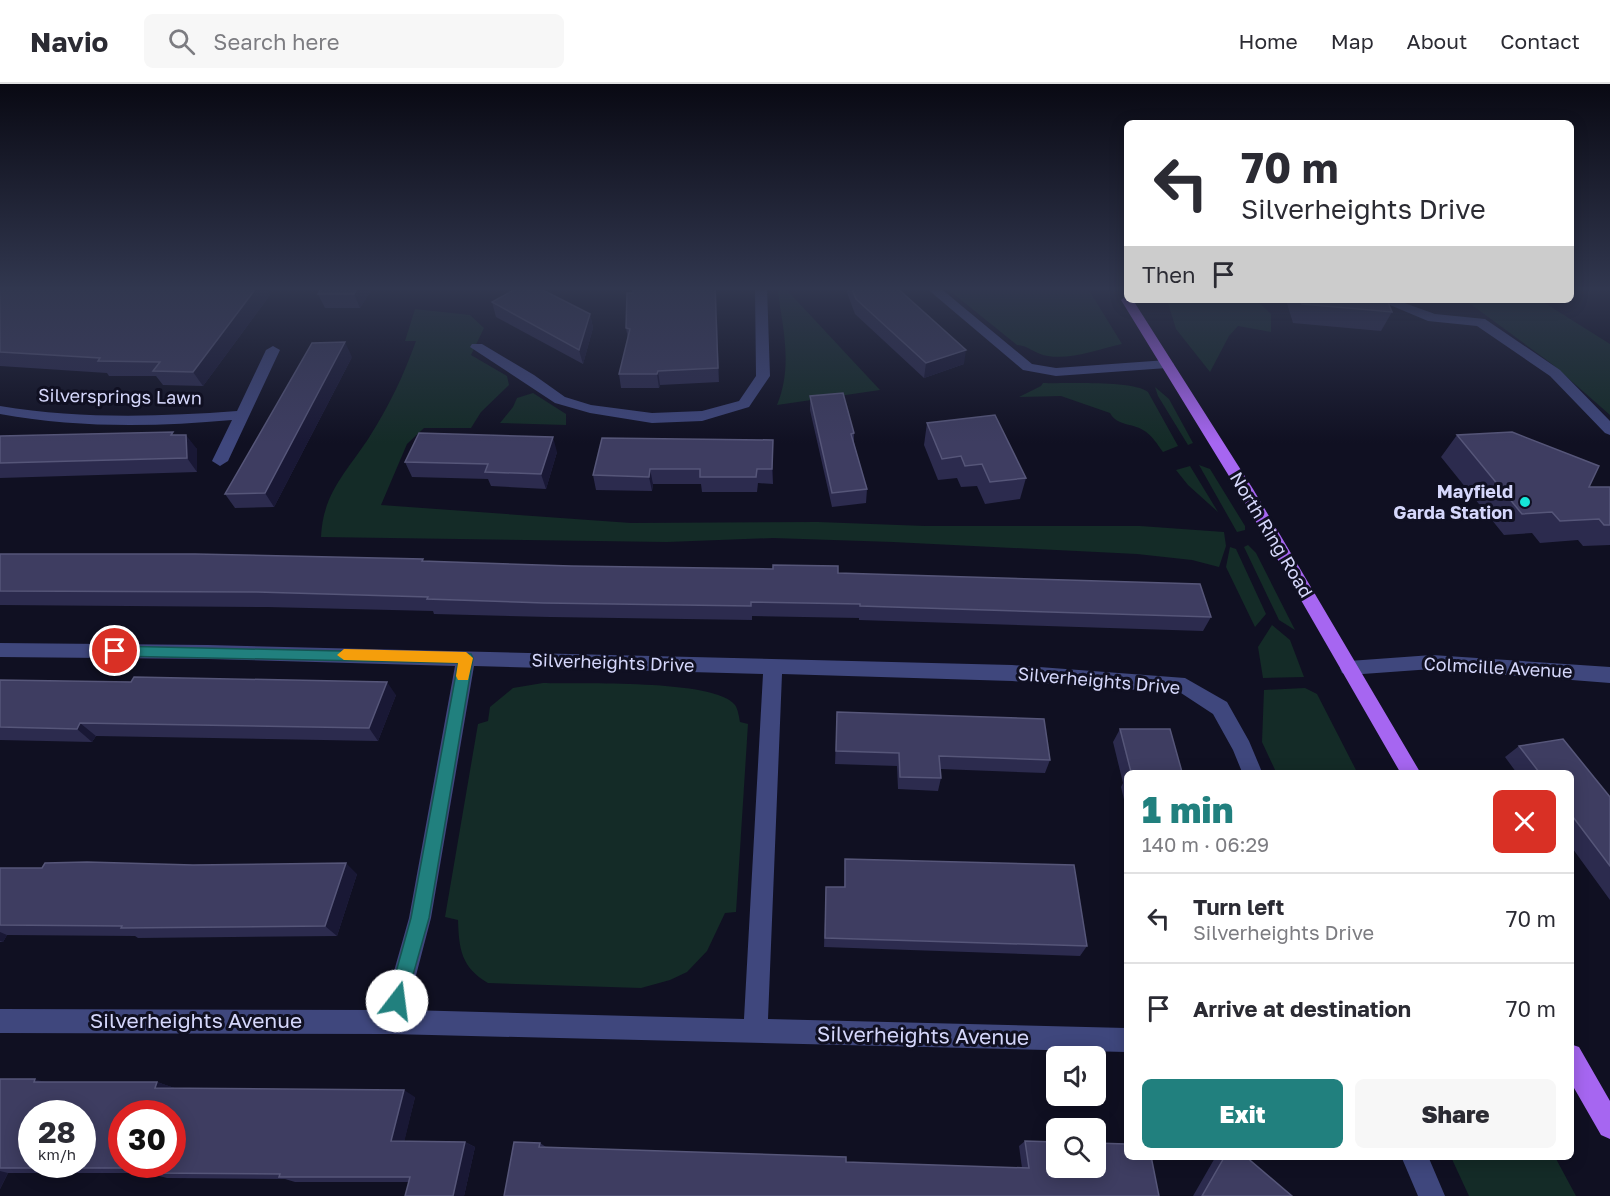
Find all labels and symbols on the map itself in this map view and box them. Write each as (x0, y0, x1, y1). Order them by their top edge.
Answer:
street label: Silversprings Lawn (38, 384, 202, 408)
street label: North Ring Road (1226, 468, 1318, 601)
place label: Mayfield Garda Station (1393, 480, 1513, 523)
marker: Mayfield Garda Station (1518, 495, 1532, 509)
pin (89, 625, 140, 676)
street label: Silverheights Drive (531, 648, 695, 676)
street label: Colmcille Avenue (1423, 652, 1573, 682)
street label: Silverheights Drive (1017, 662, 1181, 698)
position arrow (365, 969, 429, 1033)
street label: Silverheights Avenue (90, 1007, 302, 1033)
street label: Silverheights Avenue (817, 1020, 1029, 1050)
speed limit sign: 30 (108, 1100, 186, 1178)

